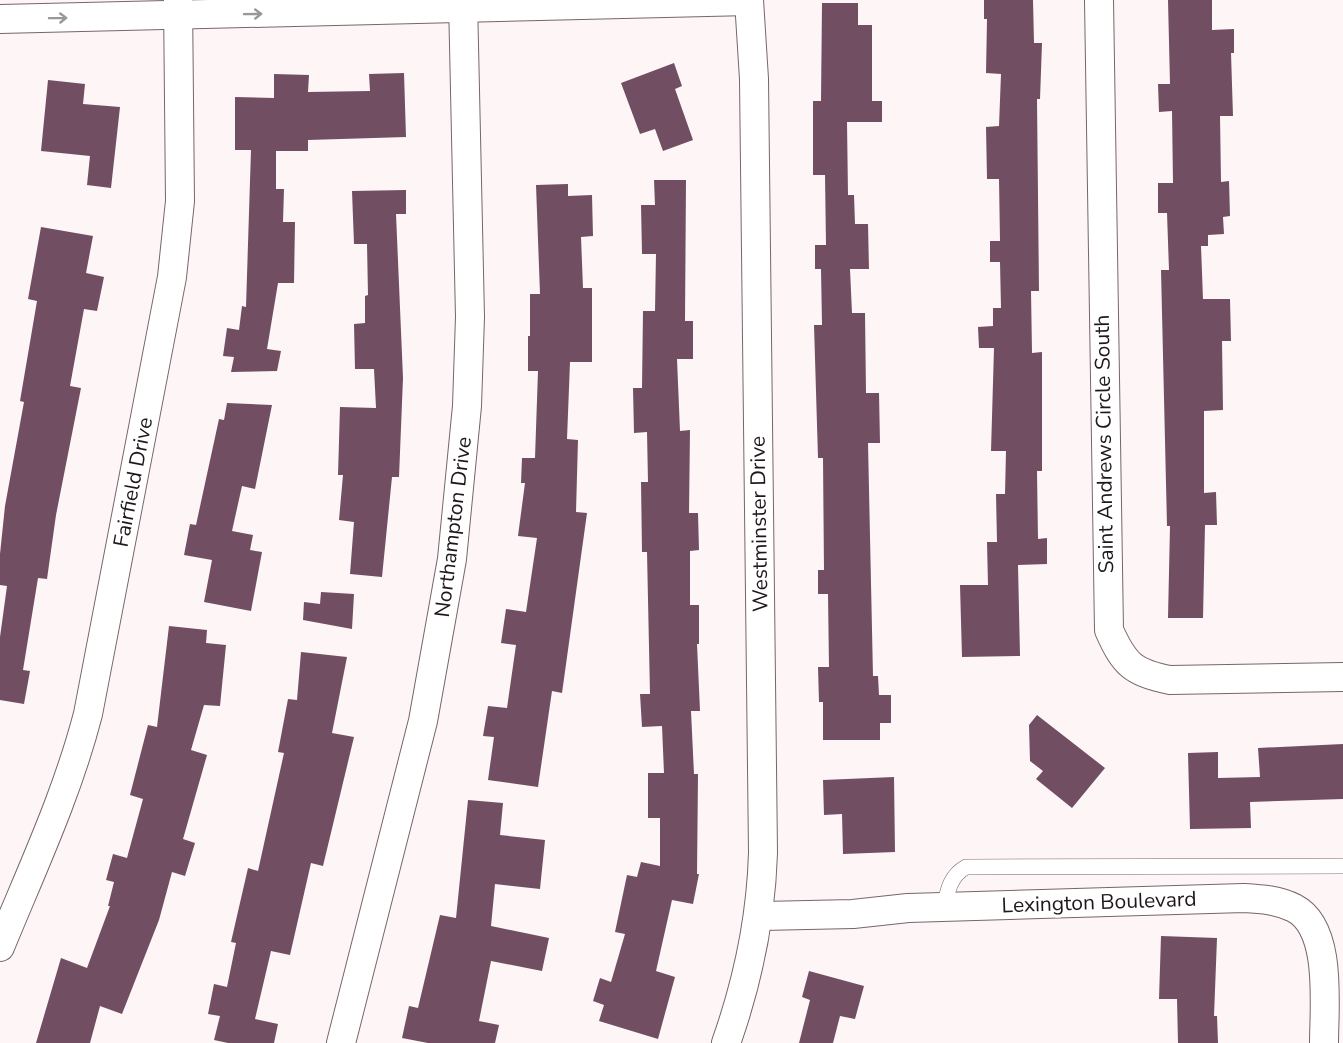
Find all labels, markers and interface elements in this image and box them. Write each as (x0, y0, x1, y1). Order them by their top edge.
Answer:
one-way arrow (243, 8, 263, 20)
one-way arrow (48, 12, 68, 24)
street label: Saint Andrews Circle South (1088, 314, 1120, 574)
street label: Fairfield Drive (107, 415, 159, 549)
street label: Northampton Drive (428, 435, 478, 619)
street label: Westminster Drive (743, 436, 775, 612)
street label: Lexington Boulevard (1001, 885, 1197, 919)

